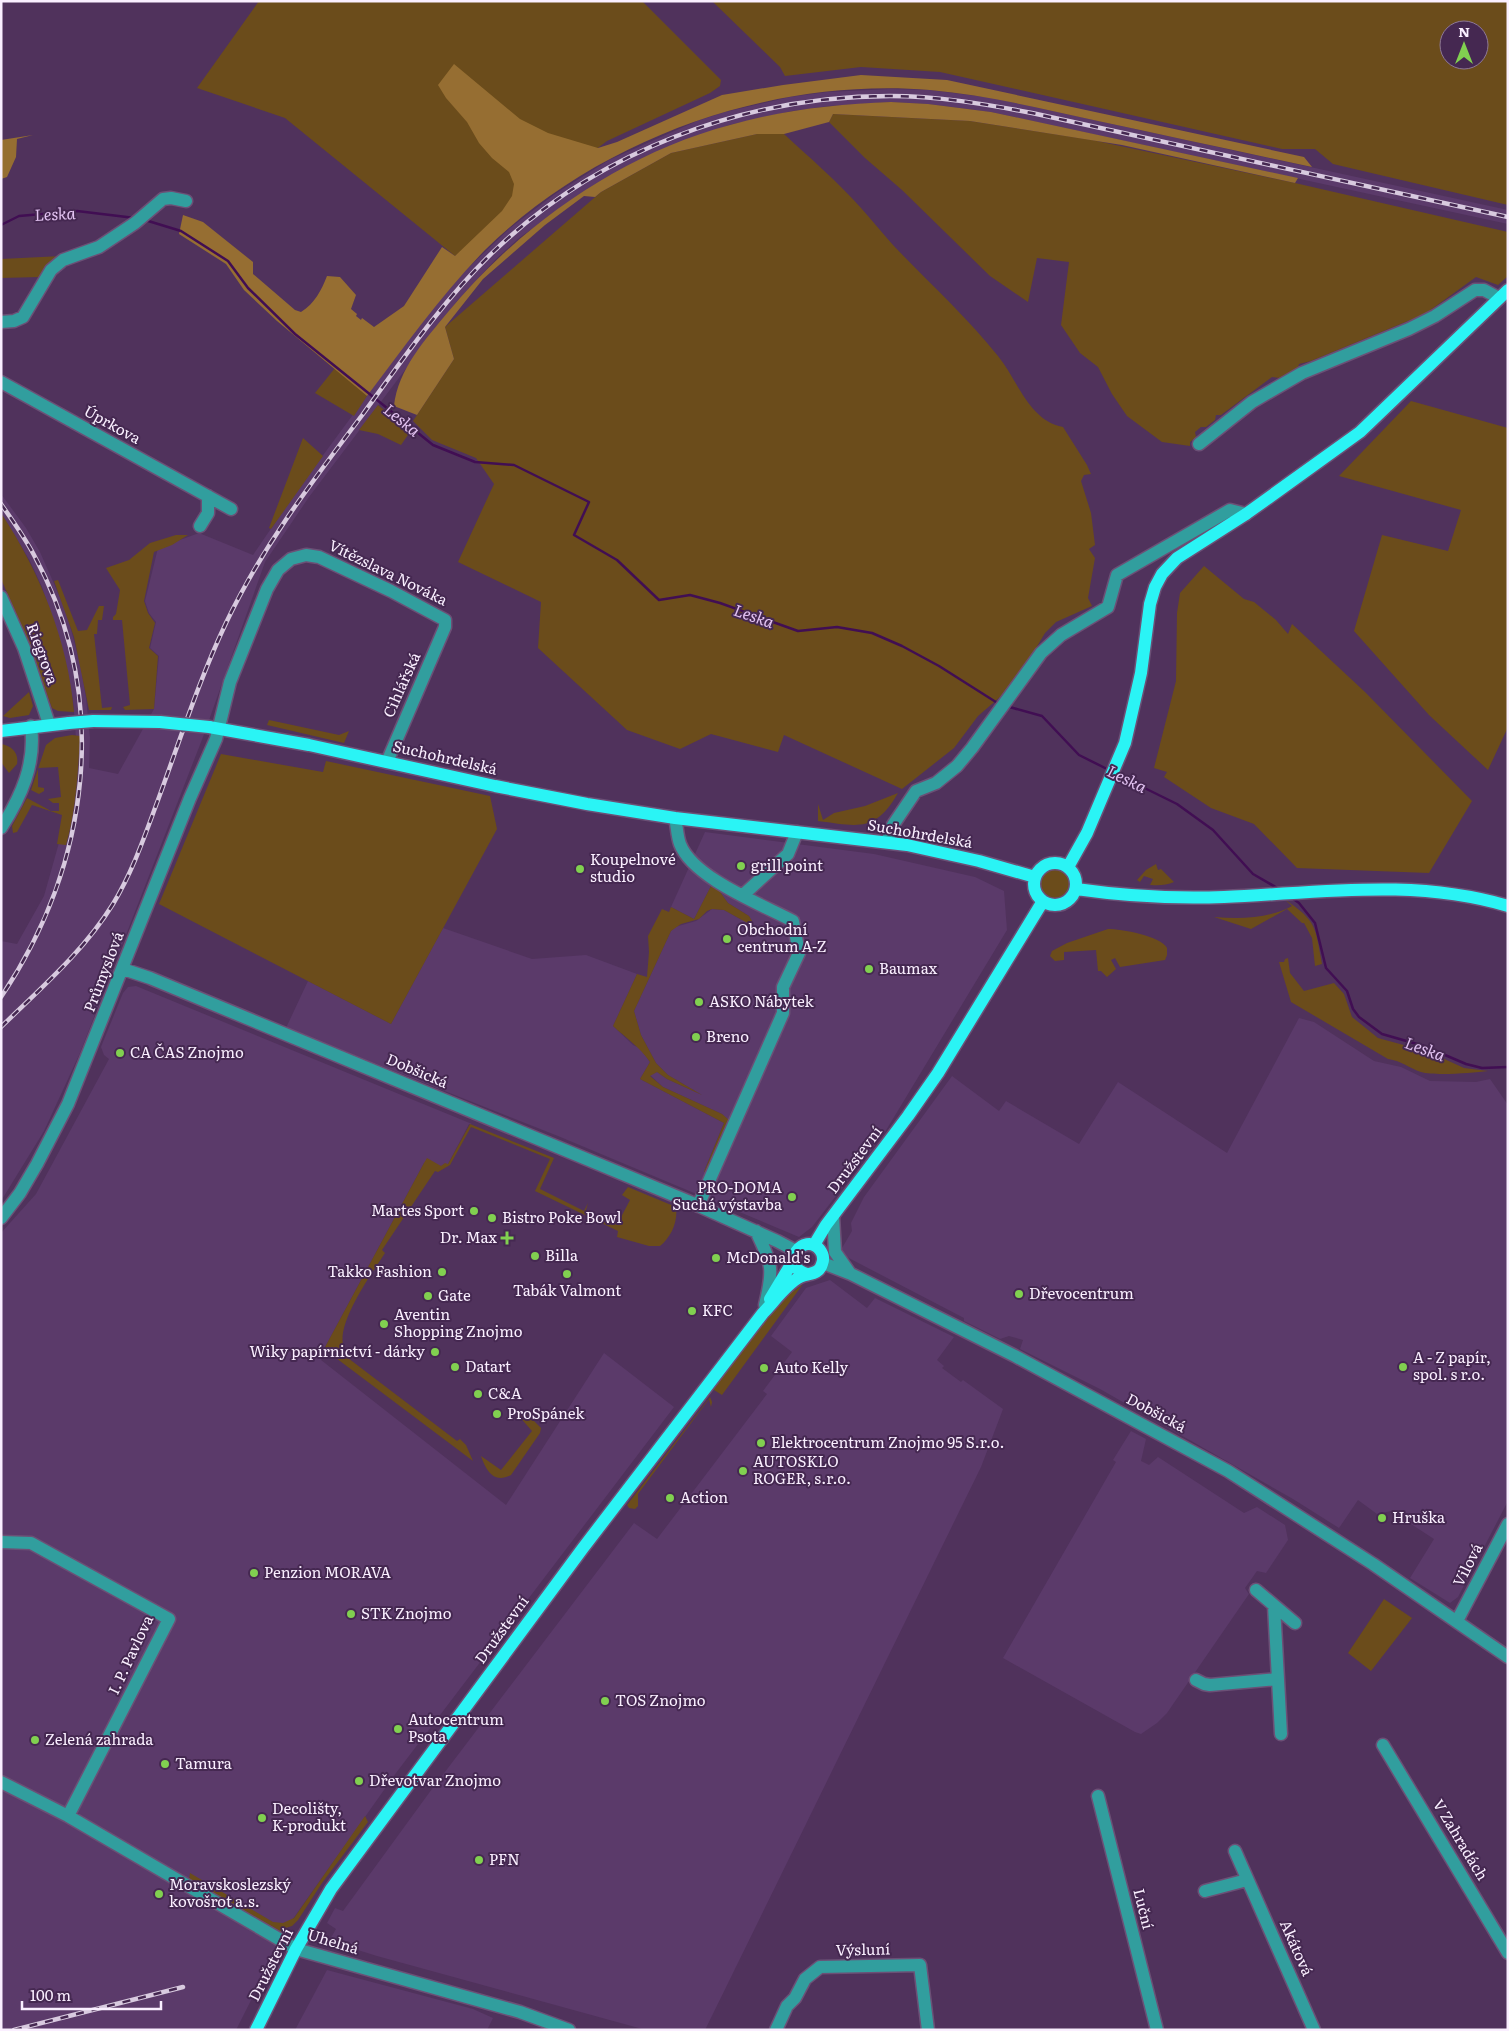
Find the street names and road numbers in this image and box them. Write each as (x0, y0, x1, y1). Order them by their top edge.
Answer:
street label: Úprkova (80, 399, 146, 449)
street label: Vítězslava Nováka (325, 533, 453, 611)
street label: Riegrova (22, 619, 66, 688)
street label: Cihlářská (376, 647, 426, 721)
street label: Suchohrdelská (391, 733, 501, 780)
street label: Suchohrdelská (866, 812, 976, 853)
street label: Průmyslová (77, 927, 129, 1015)
street label: Dobšická (383, 1046, 453, 1093)
street label: Družstevní (821, 1120, 887, 1198)
street label: Dobšická (1123, 1386, 1192, 1438)
street label: Vilová (1446, 1538, 1488, 1590)
street label: Družstevní (468, 1590, 533, 1668)
street label: I. P. Pavlova (101, 1610, 158, 1698)
street label: V Zahradách (1428, 1794, 1495, 1884)
street label: Luční (1128, 1886, 1161, 1931)
street label: Akátová (1275, 1916, 1320, 1980)
street label: Uhelná (305, 1922, 363, 1960)
street label: Družstevní (241, 1924, 298, 2005)
street label: Výsluní (836, 1937, 890, 1960)

